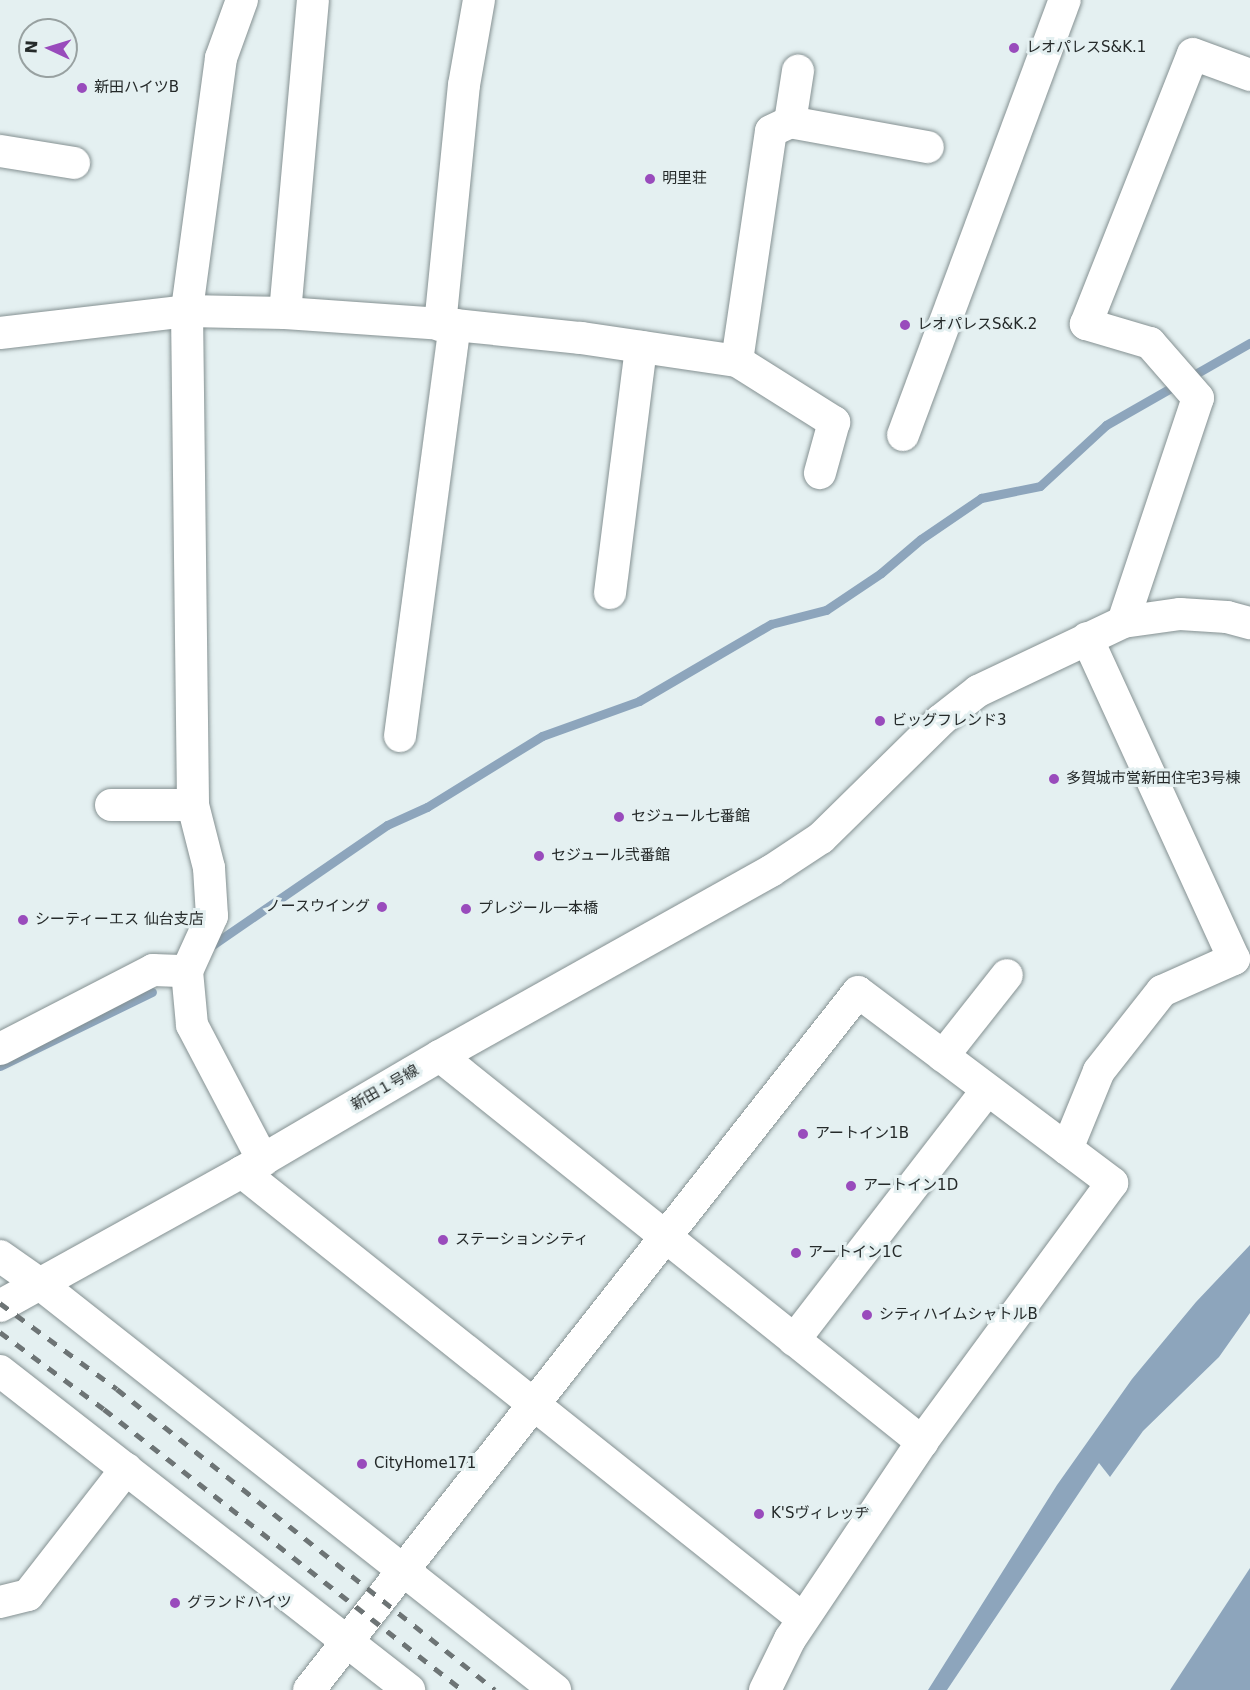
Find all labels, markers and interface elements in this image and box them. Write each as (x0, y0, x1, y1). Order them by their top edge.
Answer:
north arrow (18, 18, 78, 78)
place label: レオパレスS&K.1 (1026, 39, 1146, 57)
text: N (22, 40, 41, 54)
marker: レオパレスS&K.1 (1007, 41, 1021, 55)
place label: 新田ハイツB (94, 79, 179, 97)
marker: 新田ハイツB (75, 81, 89, 95)
place label: 明里荘 (662, 170, 707, 188)
marker: 明里荘 (643, 172, 657, 186)
place label: レオパレスS&K.2 (917, 316, 1037, 334)
marker: レオパレスS&K.2 (898, 318, 912, 332)
place label: ビッグフレンド3 (892, 712, 1007, 730)
marker: ビッグフレンド3 (873, 714, 887, 728)
place label: 多賀城市営新田住宅3号棟 (1066, 770, 1241, 788)
marker: 多賀城市営新田住宅3号棟 (1047, 772, 1061, 786)
place label: セジュール七番館 (631, 808, 751, 826)
marker: セジュール七番館 (612, 810, 626, 824)
place label: セジュール弐番館 (551, 847, 671, 865)
marker: セジュール弐番館 (532, 849, 546, 863)
place label: ノースウイング (265, 898, 370, 916)
marker: ノースウイング (375, 900, 389, 914)
place label: プレジール一本橋 (478, 900, 598, 918)
marker: プレジール一本橋 (459, 902, 473, 916)
place label: シーティーエス 仙台支店 (35, 911, 205, 929)
marker: シーティーエス 仙台支店 (16, 913, 30, 927)
street label: 新田１号線 (348, 1061, 422, 1115)
place label: アートイン1B (815, 1125, 909, 1143)
marker: アートイン1B (796, 1127, 810, 1141)
place label: アートイン1D (863, 1177, 958, 1195)
marker: アートイン1D (844, 1179, 858, 1193)
place label: ステーションシティ (455, 1231, 590, 1249)
marker: ステーションシティ (436, 1233, 450, 1247)
place label: アートイン1C (808, 1244, 902, 1262)
marker: アートイン1C (789, 1246, 803, 1260)
place label: シティハイムシャトルB (879, 1306, 1039, 1324)
marker: シティハイムシャトルB (860, 1308, 874, 1322)
place label: CityHome171 (374, 1455, 476, 1473)
marker: CityHome171 (355, 1457, 369, 1471)
place label: K'Sヴィレッヂ (771, 1505, 869, 1523)
marker: K'Sヴィレッヂ (752, 1507, 766, 1521)
place label: グランドハイツ (187, 1594, 292, 1612)
marker: グランドハイツ (168, 1596, 182, 1610)

